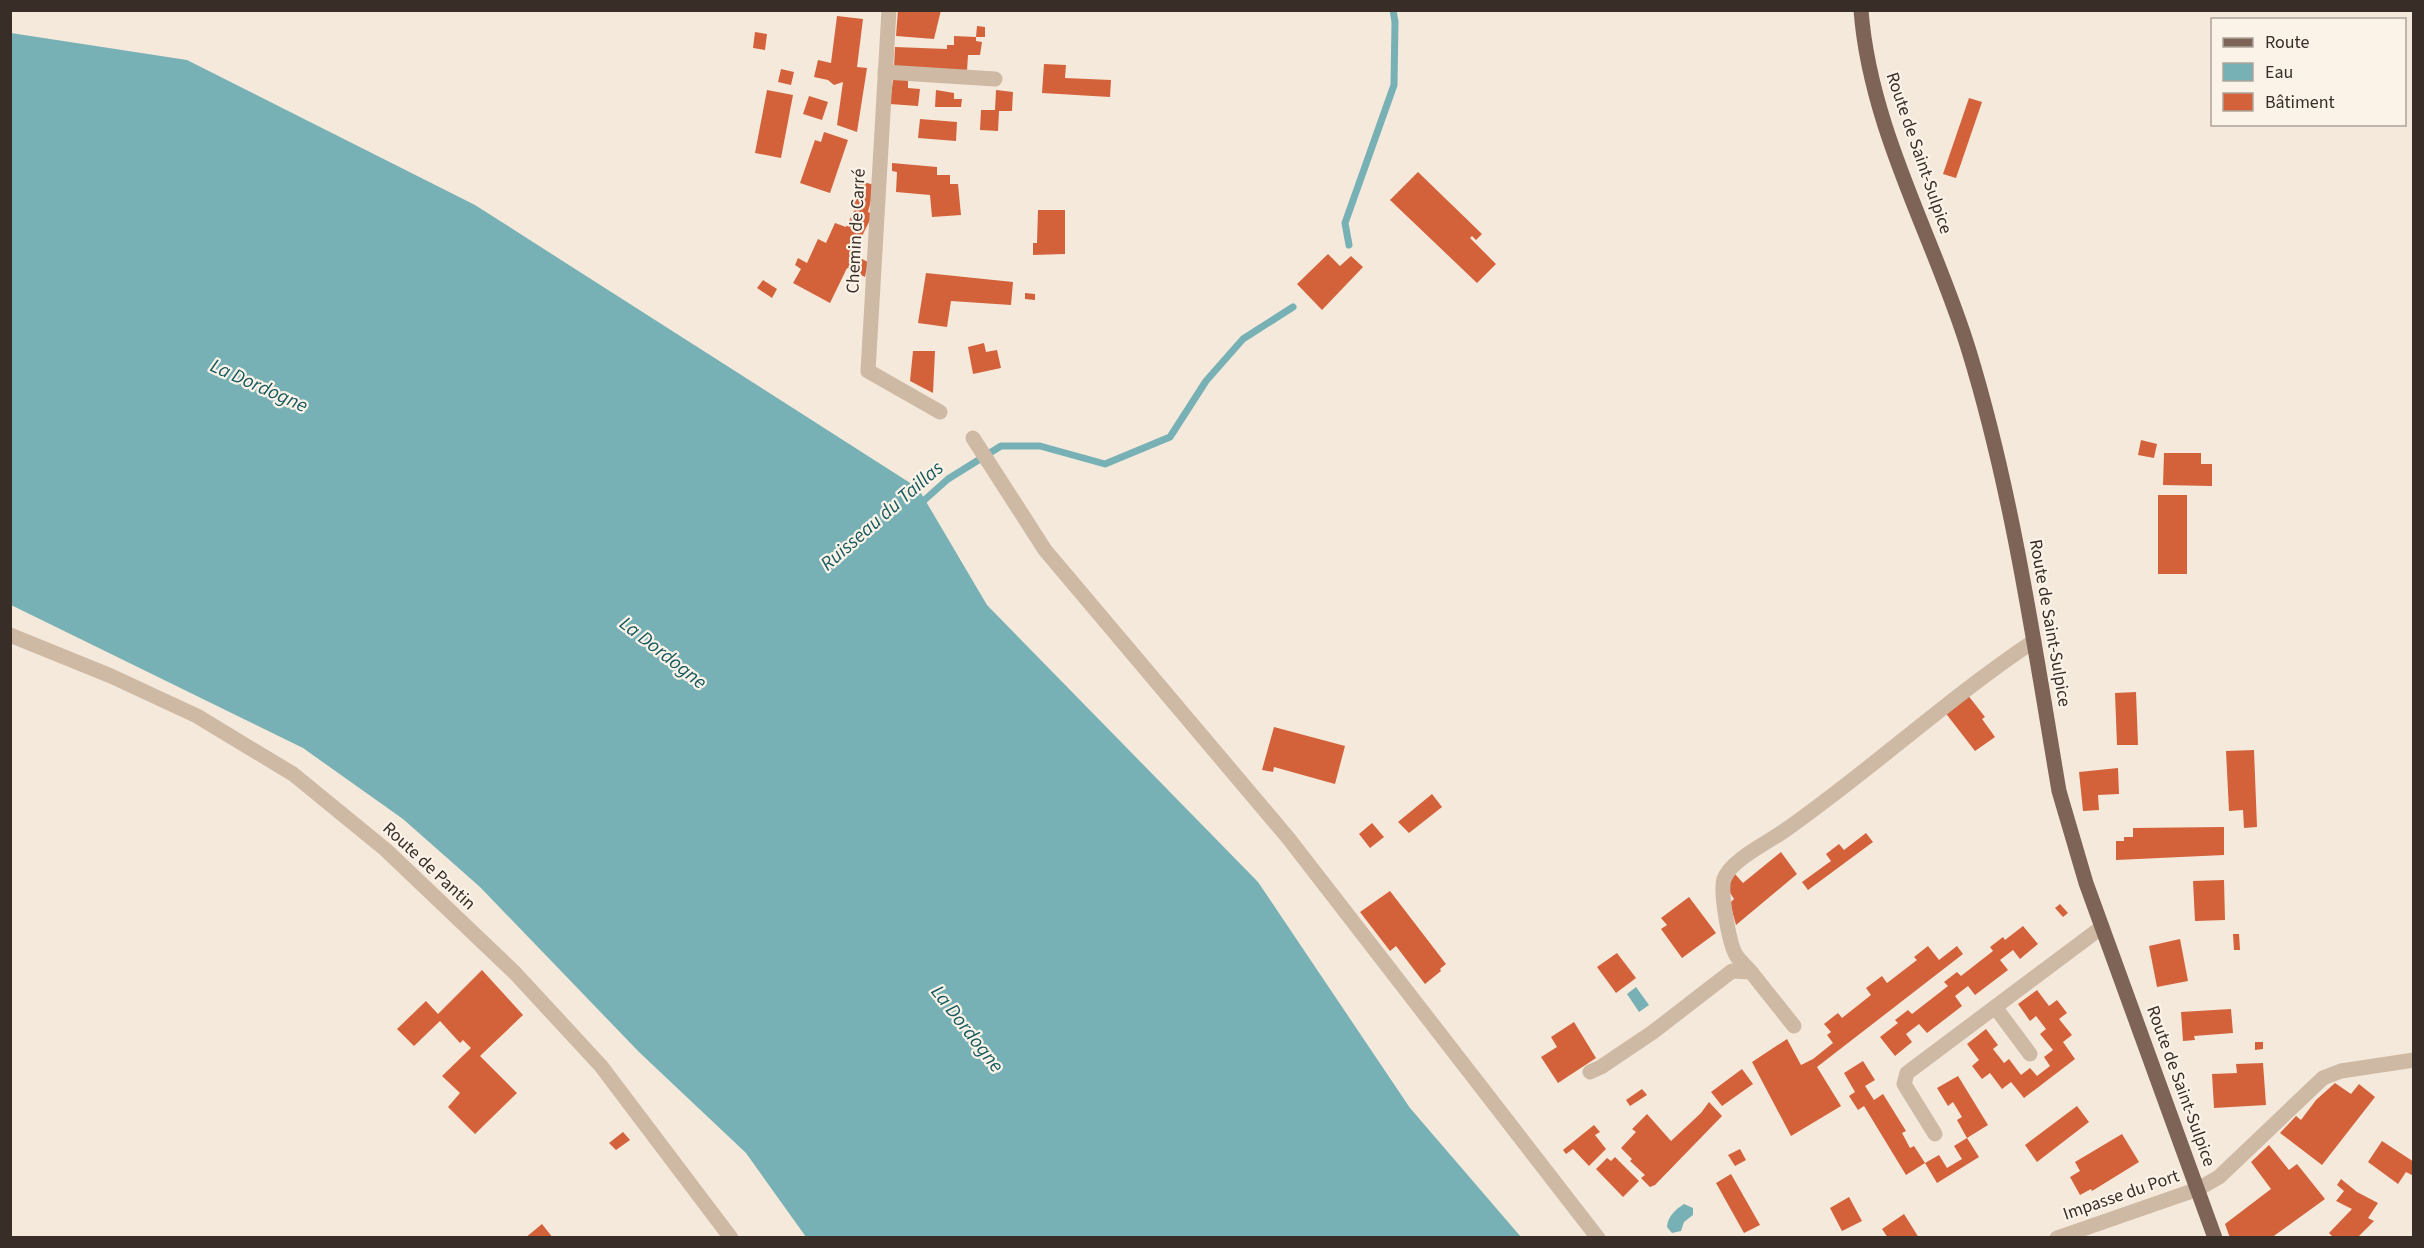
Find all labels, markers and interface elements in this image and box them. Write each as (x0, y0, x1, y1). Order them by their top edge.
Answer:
legend (2211, 18, 2406, 126)
text: Route (2265, 30, 2309, 55)
text: Eau (2265, 60, 2293, 85)
street label: Route de Saint-Sulpice (1880, 69, 1958, 237)
text: Bâtiment (2265, 90, 2335, 115)
street label: Chemin de Carré (840, 168, 872, 294)
water label: La Dordogne (206, 352, 312, 420)
water label: Ruisseau du Taillas (814, 455, 950, 577)
street label: Route de Saint-Sulpice (2023, 537, 2077, 709)
water label: La Dordogne (613, 610, 713, 696)
street label: Route de Pantin (377, 816, 481, 916)
water label: La Dordogne (924, 979, 1010, 1079)
street label: Route de Saint-Sulpice (2140, 1002, 2222, 1170)
street label: Impasse du Port (2060, 1163, 2182, 1227)

